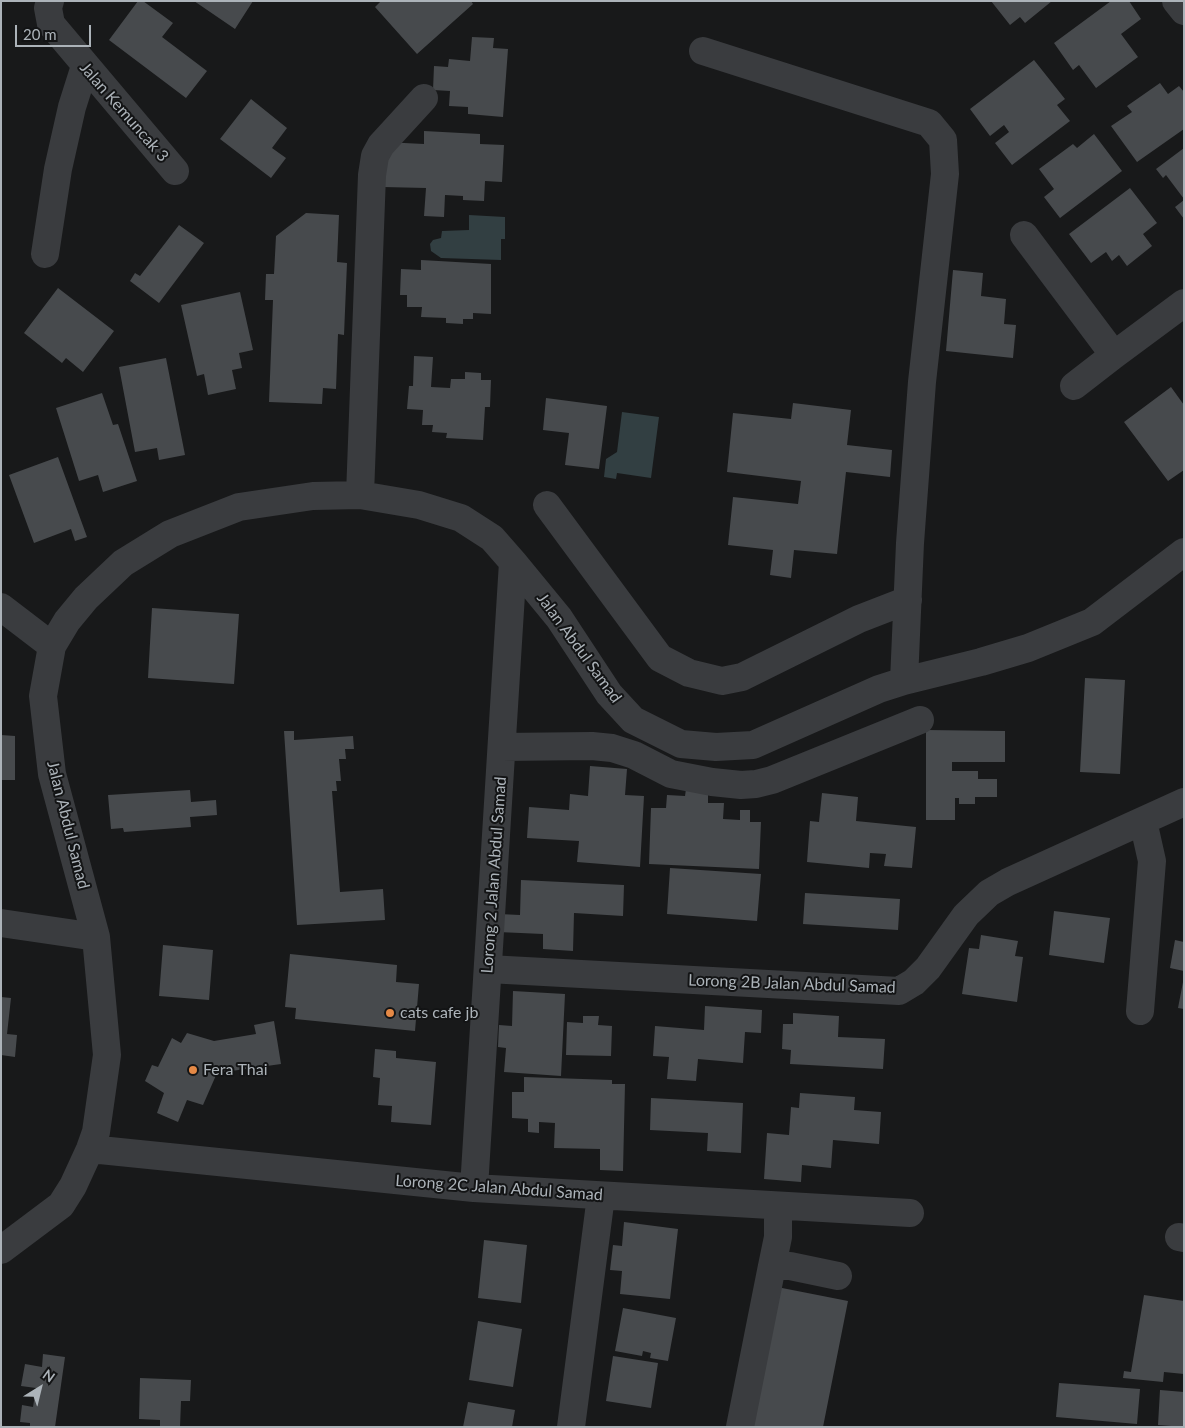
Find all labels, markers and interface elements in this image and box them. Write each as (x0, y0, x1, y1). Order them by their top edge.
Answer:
scale bar (18, 15, 94, 47)
text: 20 m (23, 25, 57, 43)
street label: Jalan Kemuncak 3 (76, 58, 172, 166)
street label: Jalan Abdul Samad (533, 589, 625, 707)
street label: Jalan Abdul Samad (43, 759, 93, 891)
street label: Lorong 2 Jalan Abdul Samad (478, 776, 510, 974)
street label: Lorong 2B Jalan Abdul Samad (688, 971, 896, 997)
place label: cats cafe jb (400, 1003, 478, 1023)
marker: cats cafe jb (384, 1007, 396, 1019)
place label: Fera Thai (203, 1060, 268, 1080)
marker: Fera Thai (187, 1064, 199, 1076)
street label: Lorong 2C Jalan Abdul Samad (395, 1171, 603, 1205)
north arrow (15, 1363, 65, 1413)
text: N (40, 1365, 58, 1386)

